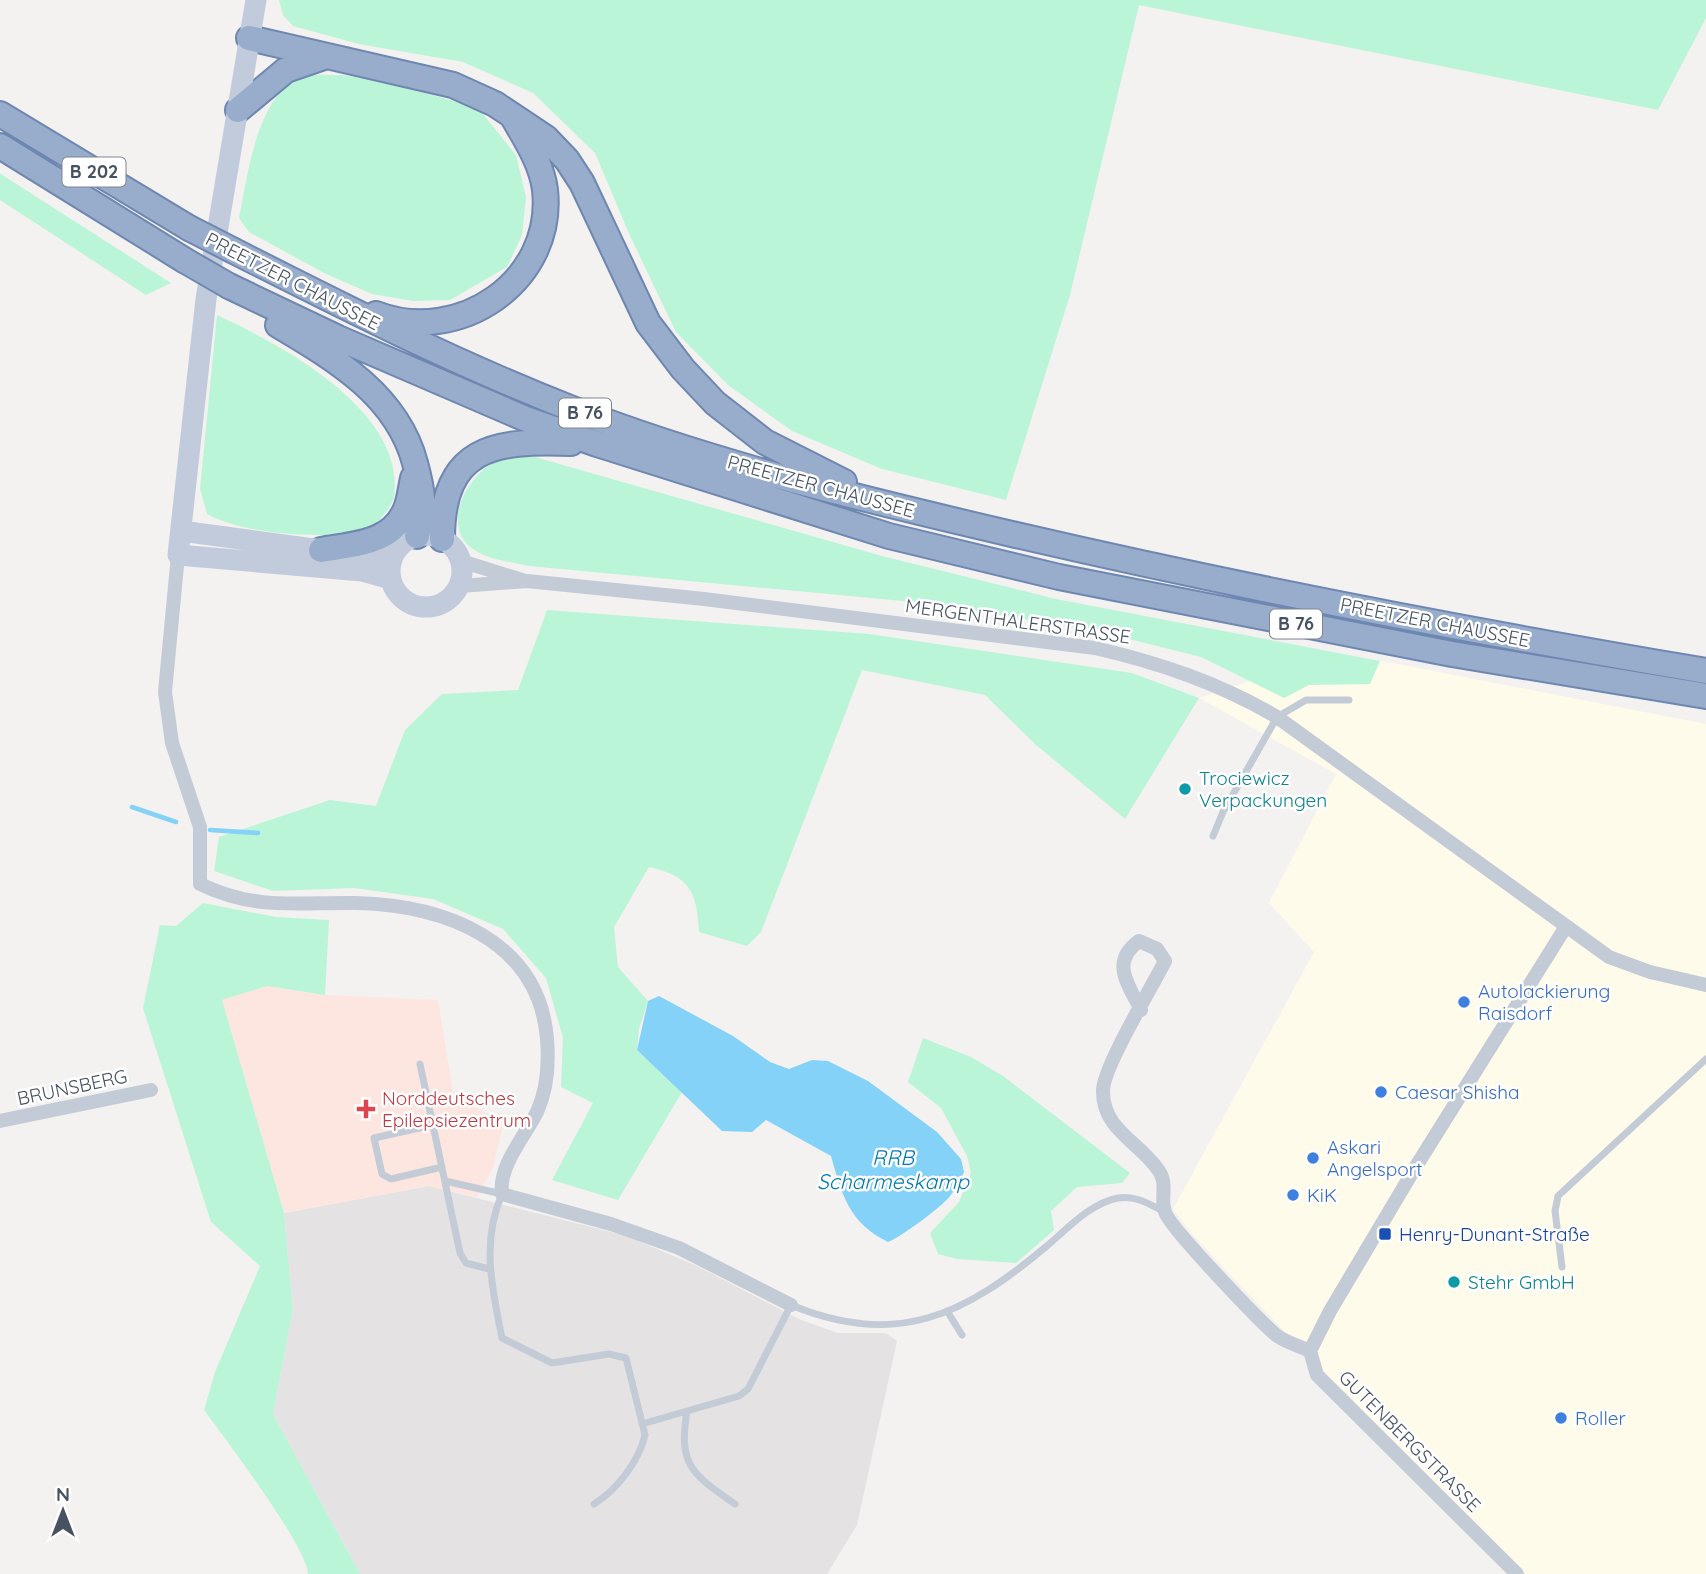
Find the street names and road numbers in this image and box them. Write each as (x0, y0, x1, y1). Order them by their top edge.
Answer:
road number: B 202 (62, 158, 126, 187)
street label: PREETZER CHAUSSEE (202, 227, 384, 335)
road number: B 76 (559, 398, 611, 428)
street label: PREETZER CHAUSSEE (725, 449, 917, 523)
street label: PREETZER CHAUSSEE (1338, 592, 1532, 652)
street label: MERGENTHALERSTRASSE (904, 593, 1132, 649)
road number: B 76 (1270, 610, 1322, 638)
street label: BRUNSBERG (15, 1064, 129, 1110)
street label: GUTENBERGSTRASSE (1334, 1365, 1486, 1517)

